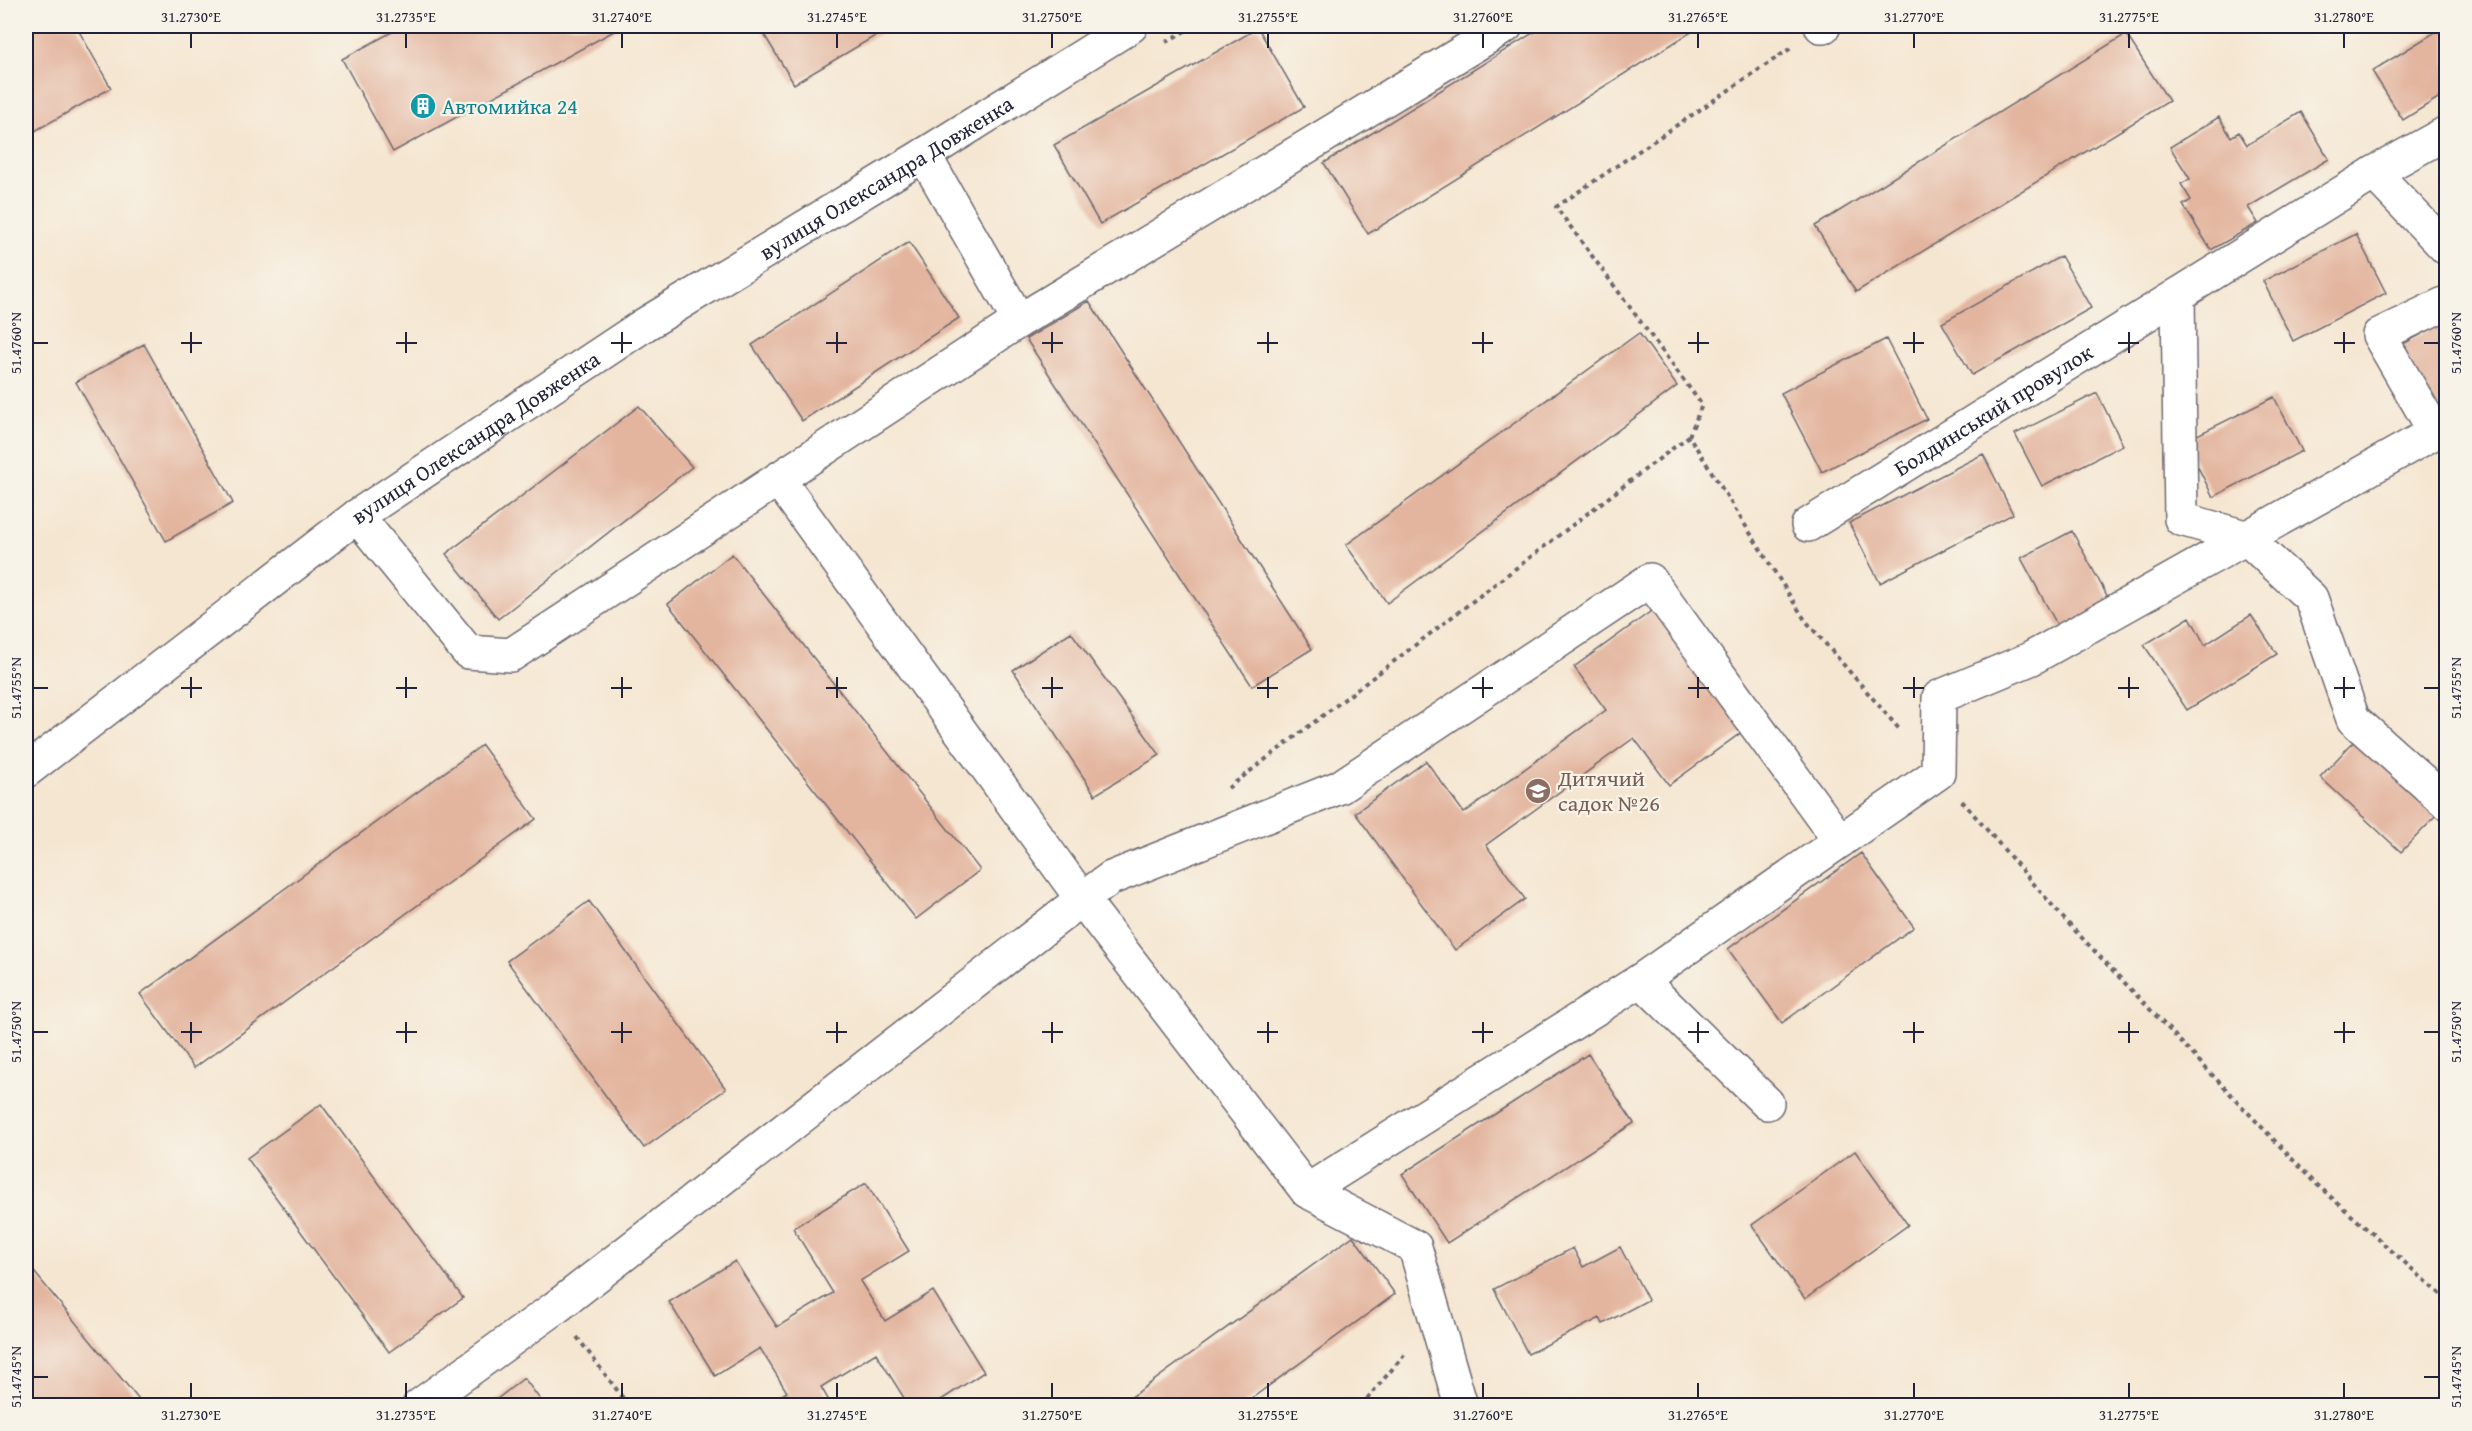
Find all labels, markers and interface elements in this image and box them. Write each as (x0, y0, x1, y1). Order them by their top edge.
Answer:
text: 31.2730°E (161, 6, 221, 27)
text: 31.2735°E (376, 6, 436, 27)
text: 31.2740°E (592, 6, 652, 27)
text: 31.2745°E (807, 6, 867, 27)
text: 31.2750°E (1022, 6, 1082, 27)
text: 31.2755°E (1238, 6, 1298, 27)
text: 31.2760°E (1453, 6, 1513, 27)
text: 31.2765°E (1668, 6, 1728, 27)
text: 31.2770°E (1884, 6, 1944, 27)
text: 31.2775°E (2099, 6, 2159, 27)
text: 31.2780°E (2314, 6, 2374, 27)
street label: вулиця Олександра Довженка (753, 87, 1020, 267)
place label: Автомийка 24 (442, 90, 578, 122)
building icon: Автомийка 24 (408, 91, 438, 121)
text: 51.4760°N (5, 312, 26, 374)
text: 51.4760°N (2445, 312, 2466, 374)
street label: Болдинський провулок (1888, 336, 2099, 484)
street label: вулиця Олександра Довженка (345, 343, 606, 532)
text: 51.4755°N (5, 657, 26, 719)
text: 51.4755°N (2445, 657, 2466, 719)
place label: Дитячий садок №26 (1557, 762, 1660, 819)
school or university icon: Дитячий садок №26 (1523, 776, 1553, 806)
text: 51.4750°N (5, 1001, 26, 1063)
text: 51.4750°N (2445, 1001, 2466, 1063)
text: 51.4745°N (5, 1346, 26, 1408)
text: 51.4745°N (2445, 1346, 2466, 1408)
text: 31.2730°E (161, 1404, 221, 1425)
text: 31.2735°E (376, 1404, 436, 1425)
text: 31.2740°E (592, 1404, 652, 1425)
text: 31.2745°E (807, 1404, 867, 1425)
text: 31.2750°E (1022, 1404, 1082, 1425)
text: 31.2755°E (1238, 1404, 1298, 1425)
text: 31.2760°E (1453, 1404, 1513, 1425)
text: 31.2765°E (1668, 1404, 1728, 1425)
text: 31.2770°E (1884, 1404, 1944, 1425)
text: 31.2775°E (2099, 1404, 2159, 1425)
text: 31.2780°E (2314, 1404, 2374, 1425)

